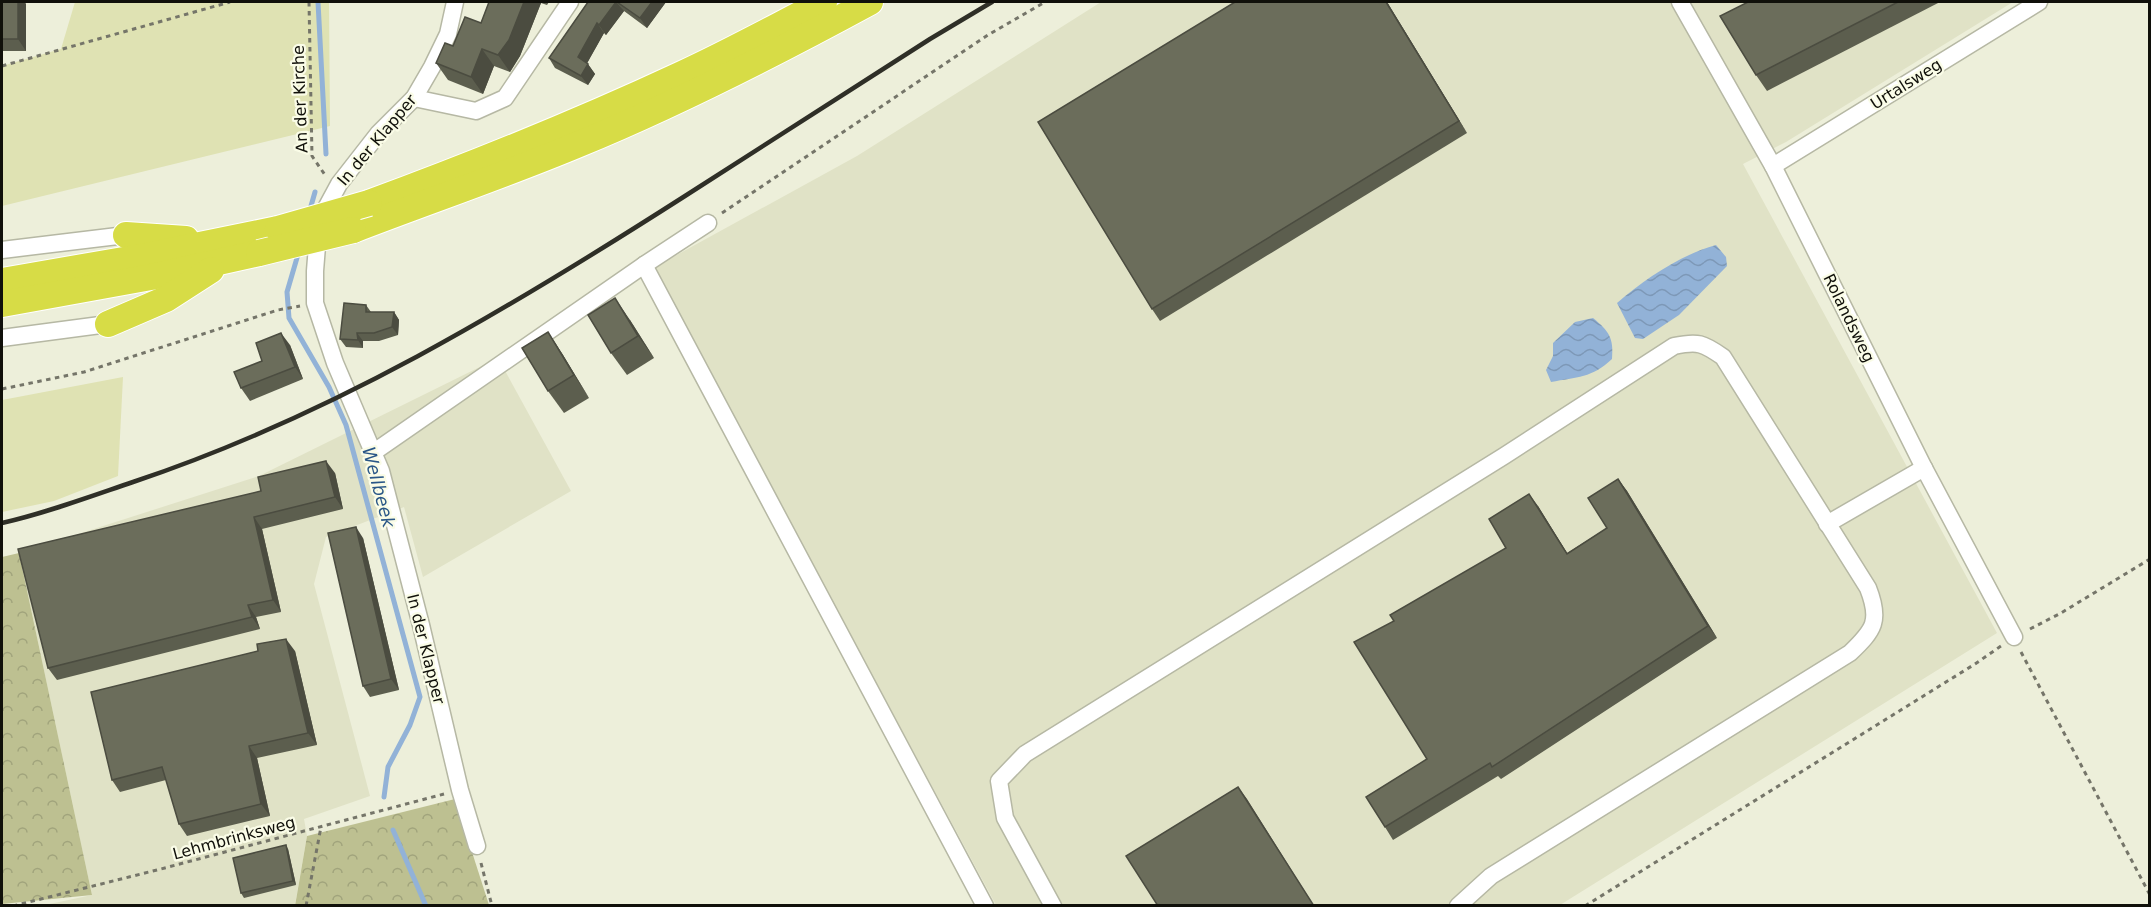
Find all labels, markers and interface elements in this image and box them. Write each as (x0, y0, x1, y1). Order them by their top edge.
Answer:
street label: An der Kirche (289, 45, 311, 153)
street label: Urtalsweg (1867, 55, 1945, 113)
street label: In der Klapper (333, 90, 421, 189)
street label: Rolandsweg (1819, 271, 1879, 365)
water label: Wellbeek (358, 444, 400, 531)
street label: In der Klapper (403, 592, 449, 707)
street label: Lehmbrinksweg (171, 812, 297, 864)

